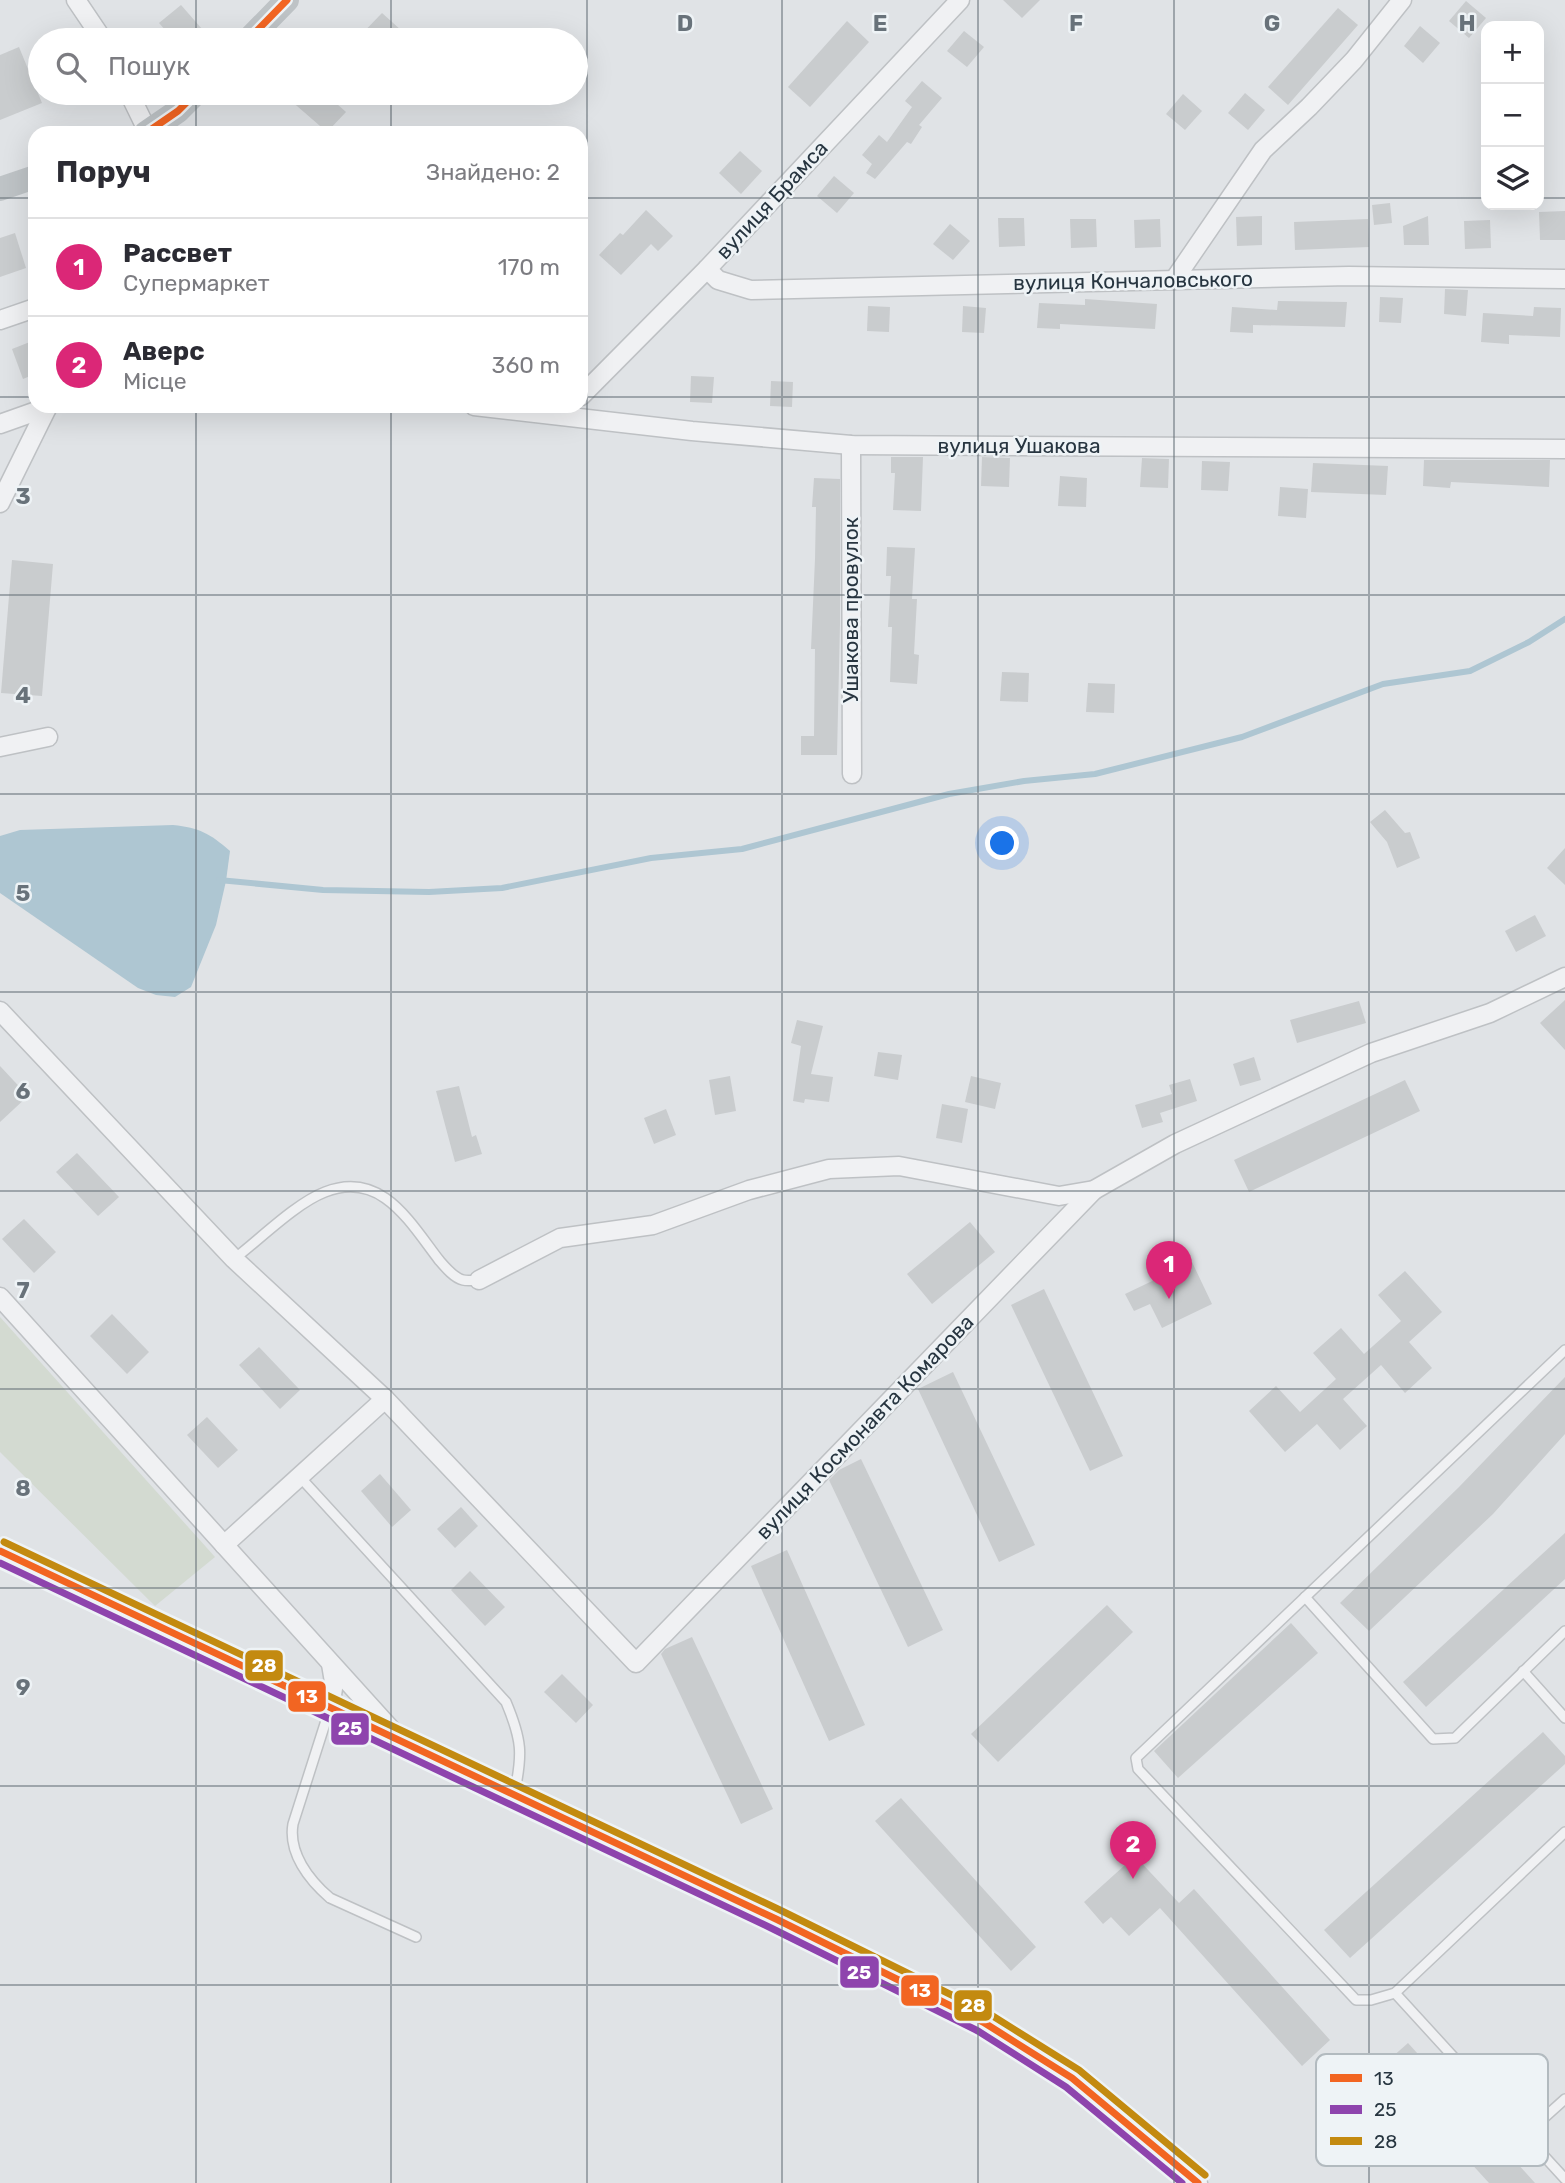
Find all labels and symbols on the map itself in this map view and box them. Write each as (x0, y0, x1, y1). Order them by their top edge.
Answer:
text: D (677, 9, 693, 37)
text: E (873, 9, 887, 37)
text: F (1069, 9, 1083, 37)
text: G (1264, 9, 1280, 37)
text: H (1458, 9, 1476, 37)
street label: вулиця Брамса (711, 135, 833, 264)
street label: вулиця Кончаловського (1013, 266, 1253, 295)
street label: вулиця Ушакова (937, 433, 1101, 458)
text: 3 (15, 482, 31, 510)
street label: Ушакова провулок (838, 517, 863, 703)
text: 4 (15, 681, 31, 709)
your location (985, 826, 1019, 860)
text: 5 (16, 879, 31, 907)
text: 6 (16, 1077, 31, 1105)
pin: 1 (1146, 1241, 1192, 1299)
text: 7 (16, 1276, 30, 1304)
street label: вулиця Космонавта Комарова (751, 1309, 979, 1544)
text: 8 (15, 1474, 31, 1502)
line badge: 28 (244, 1649, 284, 1682)
text: 28 (251, 1654, 277, 1677)
text: 9 (16, 1673, 30, 1701)
line badge: 13 (287, 1680, 327, 1713)
text: 13 (296, 1685, 318, 1708)
line badge: 25 (330, 1712, 370, 1746)
text: 25 (338, 1717, 362, 1740)
pin: 2 (1110, 1821, 1156, 1879)
line badge: 25 (839, 1955, 880, 1989)
text: 25 (847, 1961, 871, 1984)
line badge: 13 (900, 1974, 940, 2007)
text: 13 (909, 1979, 931, 2002)
line badge: 28 (953, 1989, 993, 2022)
text: 28 (960, 1994, 986, 2017)
legend (1316, 2054, 1548, 2166)
text: 13 (1374, 2067, 1394, 2090)
text: 25 (1374, 2098, 1396, 2121)
text: 28 (1374, 2130, 1397, 2153)

